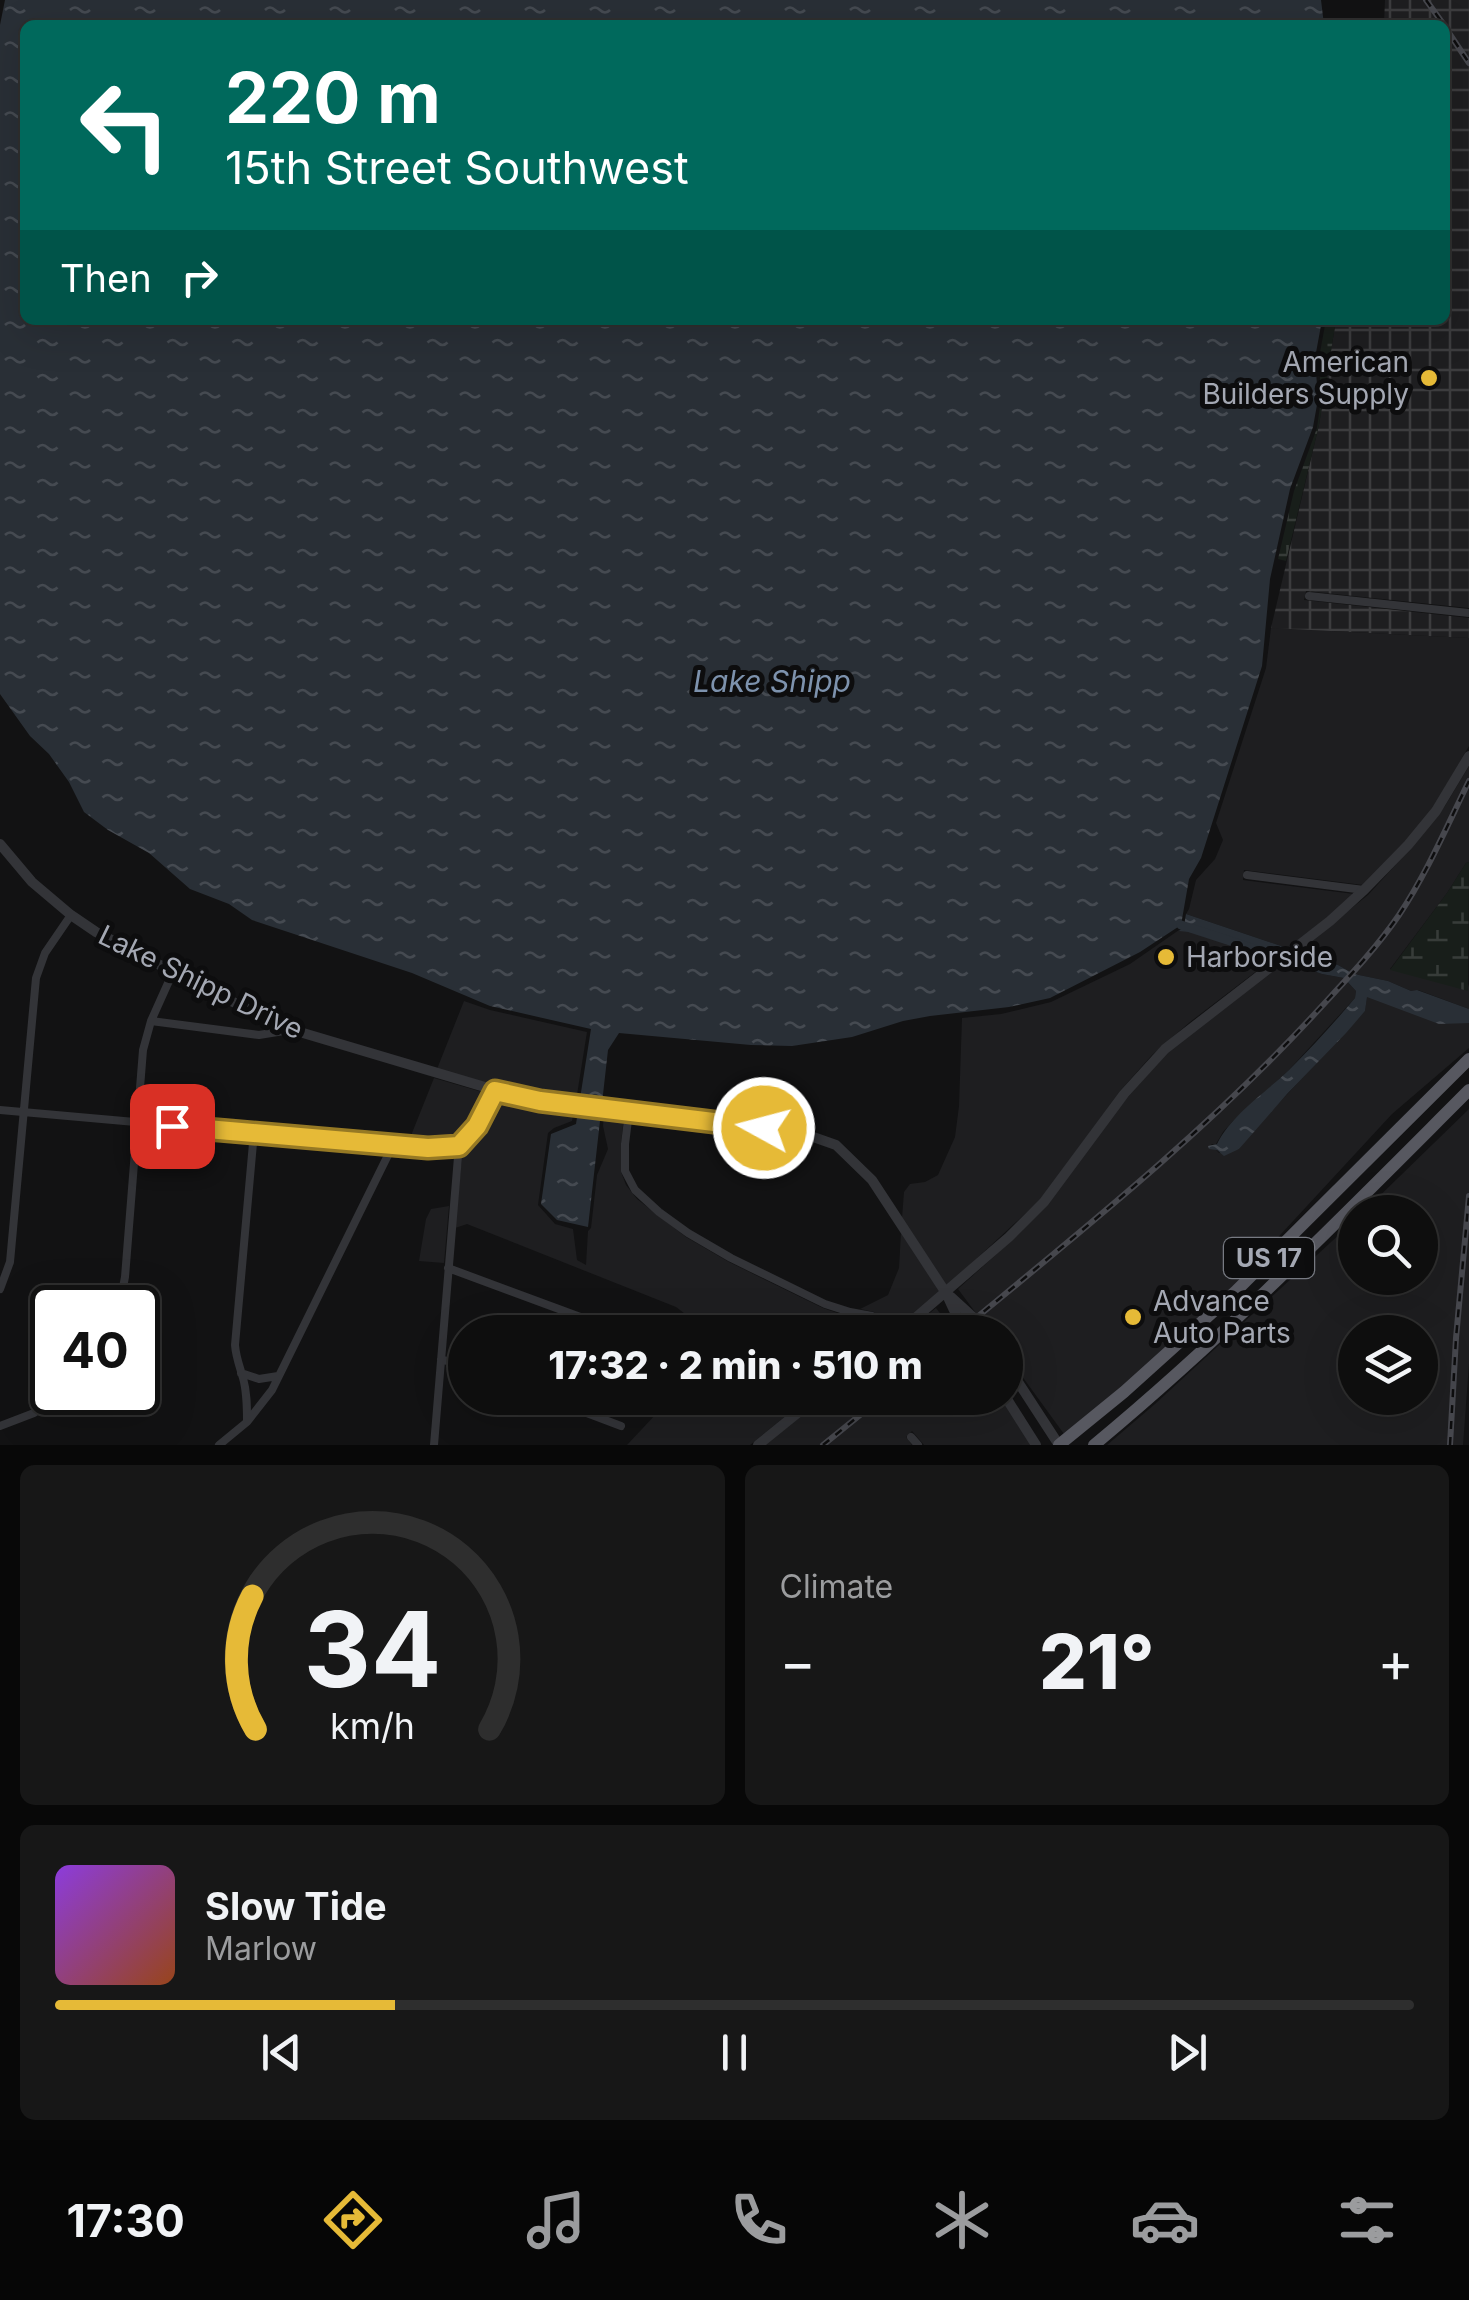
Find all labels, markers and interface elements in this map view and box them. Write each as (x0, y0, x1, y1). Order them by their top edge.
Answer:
text: 220 m (225, 55, 441, 140)
icon: left (60, 60, 190, 190)
text: 15th Street Southwest (225, 140, 689, 195)
icon: right (172, 250, 227, 305)
text: Then (60, 255, 152, 301)
place label: American Builders Supply (1202, 345, 1409, 411)
marker: American Builders Supply (1418, 367, 1440, 389)
water label: Lake Shipp (693, 663, 851, 699)
street label: Lake Shipp Drive (93, 918, 309, 1046)
place label: Harborside (1186, 940, 1333, 974)
marker: Harborside (1155, 946, 1177, 968)
position arrow (712, 1076, 816, 1180)
pin (130, 1084, 215, 1169)
icon: arrive (145, 1099, 200, 1154)
map controls (1338, 1195, 1438, 1415)
button: search (1338, 1195, 1438, 1295)
road number: US 17 (1224, 1238, 1314, 1278)
place label: Advance Auto Parts (1153, 1284, 1291, 1350)
speed limit sign: 40 (30, 1285, 160, 1415)
marker: Advance Auto Parts (1122, 1306, 1144, 1328)
button: layers (1338, 1315, 1438, 1415)
text: 17:32 · 2 min · 510 m (548, 1342, 923, 1388)
text: Climate (780, 1567, 893, 1606)
text: 34 (304, 1586, 441, 1712)
text: 21° (1039, 1616, 1155, 1707)
text: − (780, 1629, 816, 1695)
text: + (1378, 1629, 1414, 1695)
text: km/h (330, 1704, 415, 1748)
text: Slow Tide (205, 1883, 387, 1929)
text: Marlow (205, 1929, 317, 1968)
icon: previous (254, 2025, 309, 2080)
icon: pause (707, 2025, 762, 2080)
icon: next (1160, 2025, 1215, 2080)
icon: directions (318, 2185, 388, 2255)
icon: music (521, 2185, 591, 2255)
icon: phone (724, 2185, 794, 2255)
icon: climate (927, 2185, 997, 2255)
icon: car (1130, 2185, 1200, 2255)
icon: filters (1332, 2185, 1402, 2255)
text: 17:30 (66, 2193, 185, 2248)

